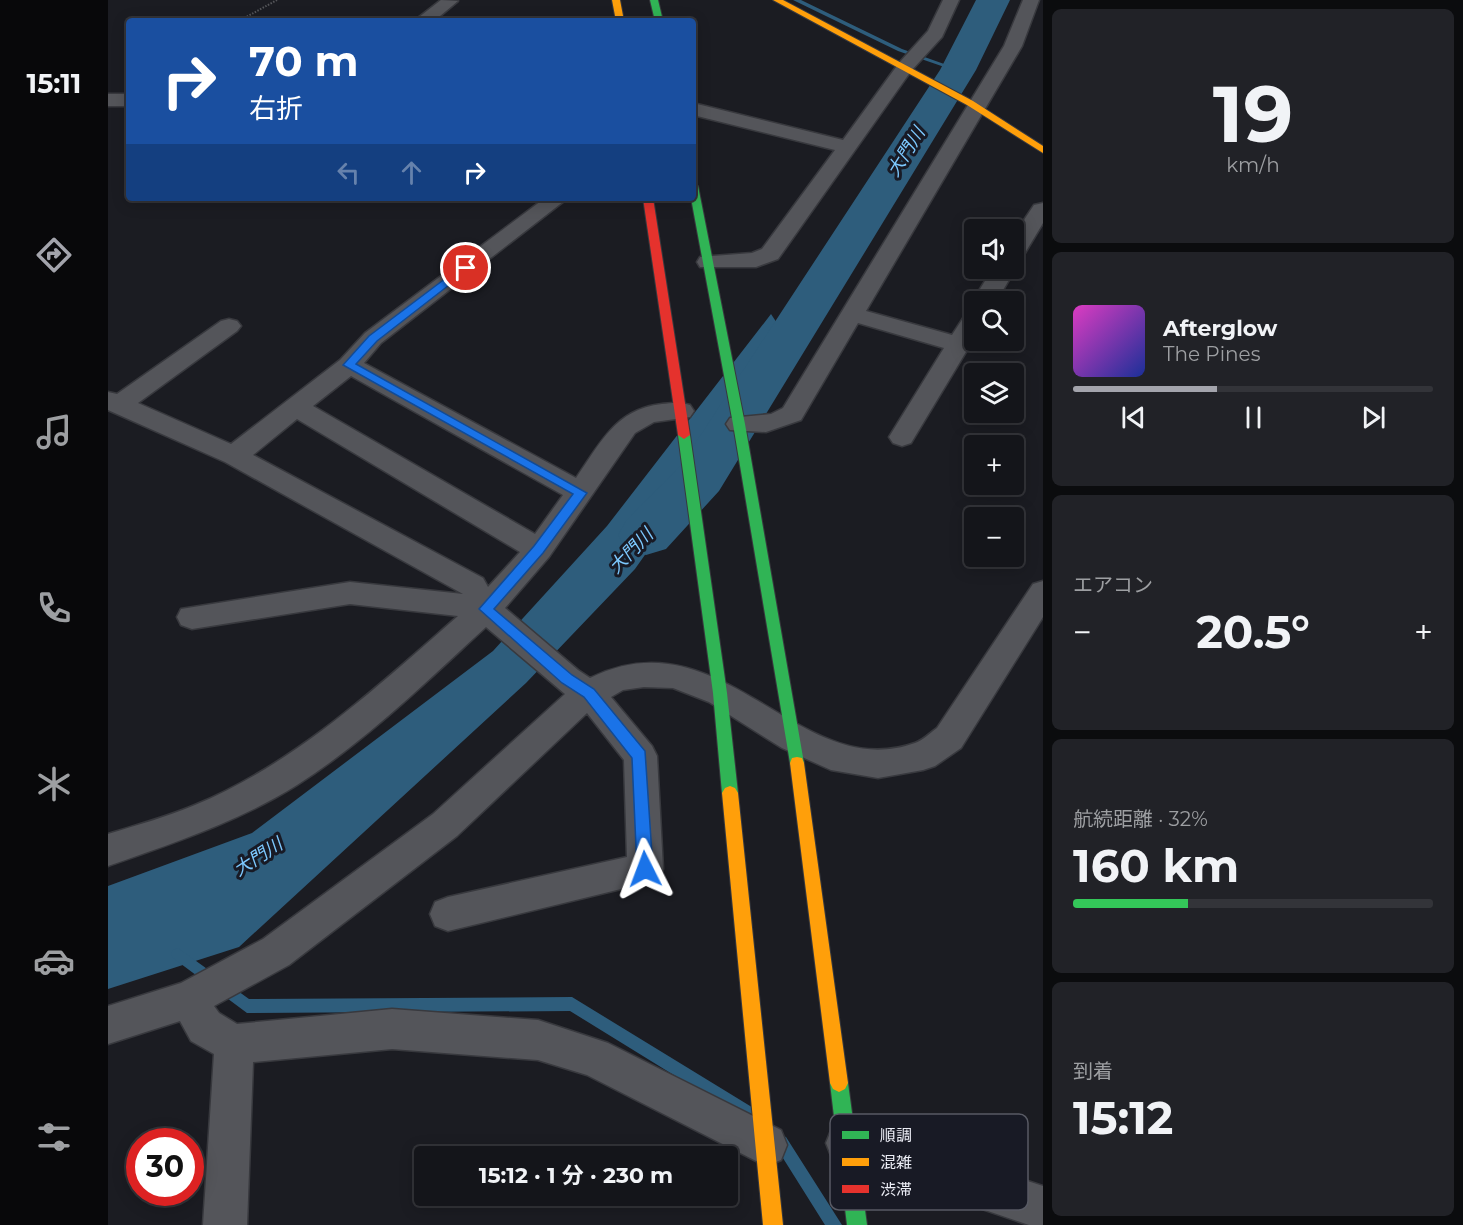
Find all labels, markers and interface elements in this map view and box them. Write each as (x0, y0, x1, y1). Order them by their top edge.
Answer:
text: 70 m (249, 35, 359, 87)
icon: right (150, 42, 228, 120)
text: 19 (1213, 66, 1293, 162)
text: 15:11 (27, 67, 81, 100)
text: 右折 (249, 92, 303, 125)
water label: 大門川 (882, 122, 931, 181)
text: km/h (1226, 153, 1280, 177)
icon: left (332, 156, 365, 189)
icon: ahead (395, 156, 428, 189)
icon: right (458, 156, 491, 189)
map controls (964, 219, 1024, 567)
button: sound (964, 219, 1024, 279)
icon: directions (33, 234, 75, 276)
pin (440, 242, 491, 293)
icon: arrive (449, 251, 482, 284)
button: search (964, 291, 1024, 351)
text: Afterglow (1163, 315, 1277, 342)
text: The Pines (1163, 342, 1260, 366)
button: layers (964, 363, 1024, 423)
icon: previous (1117, 401, 1150, 434)
icon: pause (1237, 401, 1270, 434)
icon: next (1357, 401, 1390, 434)
icon: music (33, 411, 75, 453)
button: + (964, 435, 1024, 495)
button: − (964, 507, 1024, 567)
water label: 大門川 (604, 522, 659, 578)
text: エアコン (1073, 573, 1153, 597)
icon: phone (33, 587, 75, 629)
text: 20.5° (1196, 604, 1310, 659)
text: − (1073, 612, 1092, 652)
text: + (1414, 612, 1433, 652)
icon: climate (33, 763, 75, 805)
text: 航続距離 · 32% (1073, 807, 1208, 831)
water label: 大門川 (229, 832, 288, 881)
position arrow (613, 837, 677, 901)
text: 160 km (1073, 838, 1239, 893)
icon: car (33, 940, 75, 982)
text: 到着 (1073, 1059, 1113, 1083)
text: 15:12 (1073, 1090, 1173, 1145)
legend (830, 1114, 1028, 1210)
icon: filters (33, 1116, 75, 1158)
text: 順調 (880, 1126, 912, 1145)
speed limit sign: 30 (126, 1128, 204, 1206)
text: 混雑 (880, 1153, 912, 1172)
text: 15:12 · 1 分 · 230 m (479, 1162, 673, 1189)
text: 渋滞 (880, 1180, 912, 1199)

